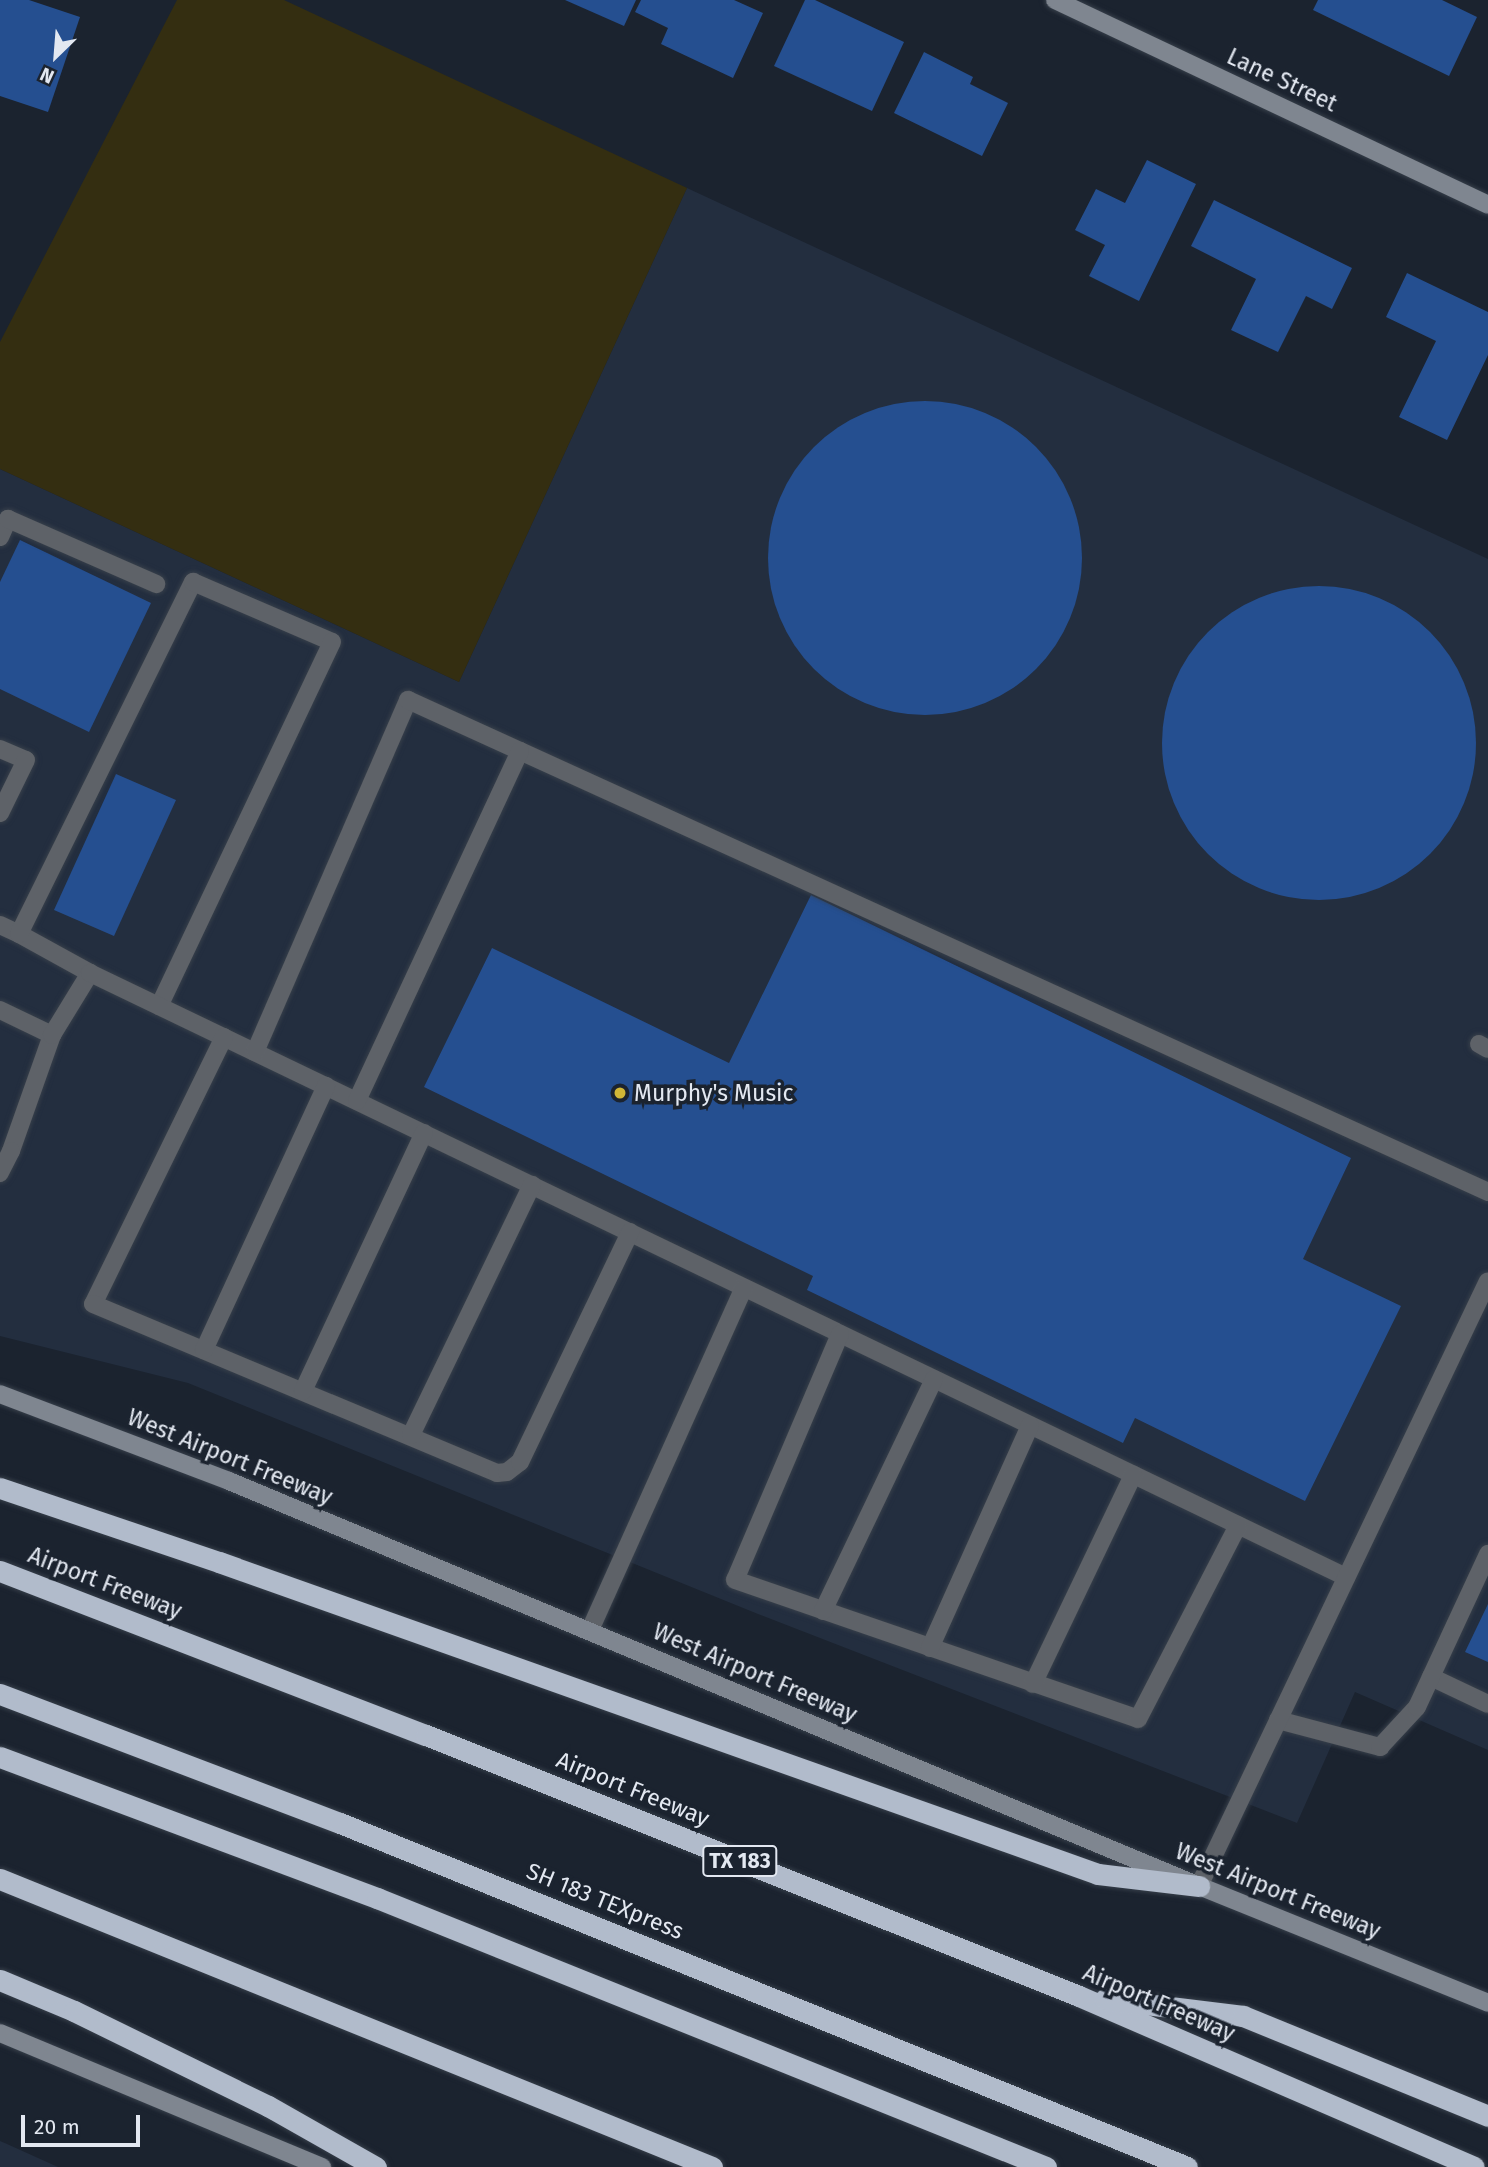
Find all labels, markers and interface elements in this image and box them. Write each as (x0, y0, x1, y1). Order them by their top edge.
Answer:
north arrow (21, 21, 91, 91)
street label: Lane Street (1223, 43, 1341, 117)
text: N (36, 62, 57, 89)
place label: Murphy's Music (634, 1079, 794, 1107)
marker: Murphy's Music (612, 1085, 628, 1101)
street label: West Airport Freeway (123, 1403, 337, 1511)
street label: Airport Freeway (24, 1541, 186, 1625)
street label: West Airport Freeway (649, 1618, 861, 1728)
street label: Airport Freeway (553, 1746, 713, 1832)
street label: West Airport Freeway (1171, 1837, 1385, 1945)
road number: TX 183 (702, 1843, 778, 1878)
street label: SH 183 TEXpress (523, 1857, 687, 1945)
street label: Airport Freeway (1079, 1959, 1239, 2047)
scale bar (24, 2100, 144, 2144)
text: 20 m (34, 2114, 80, 2140)

